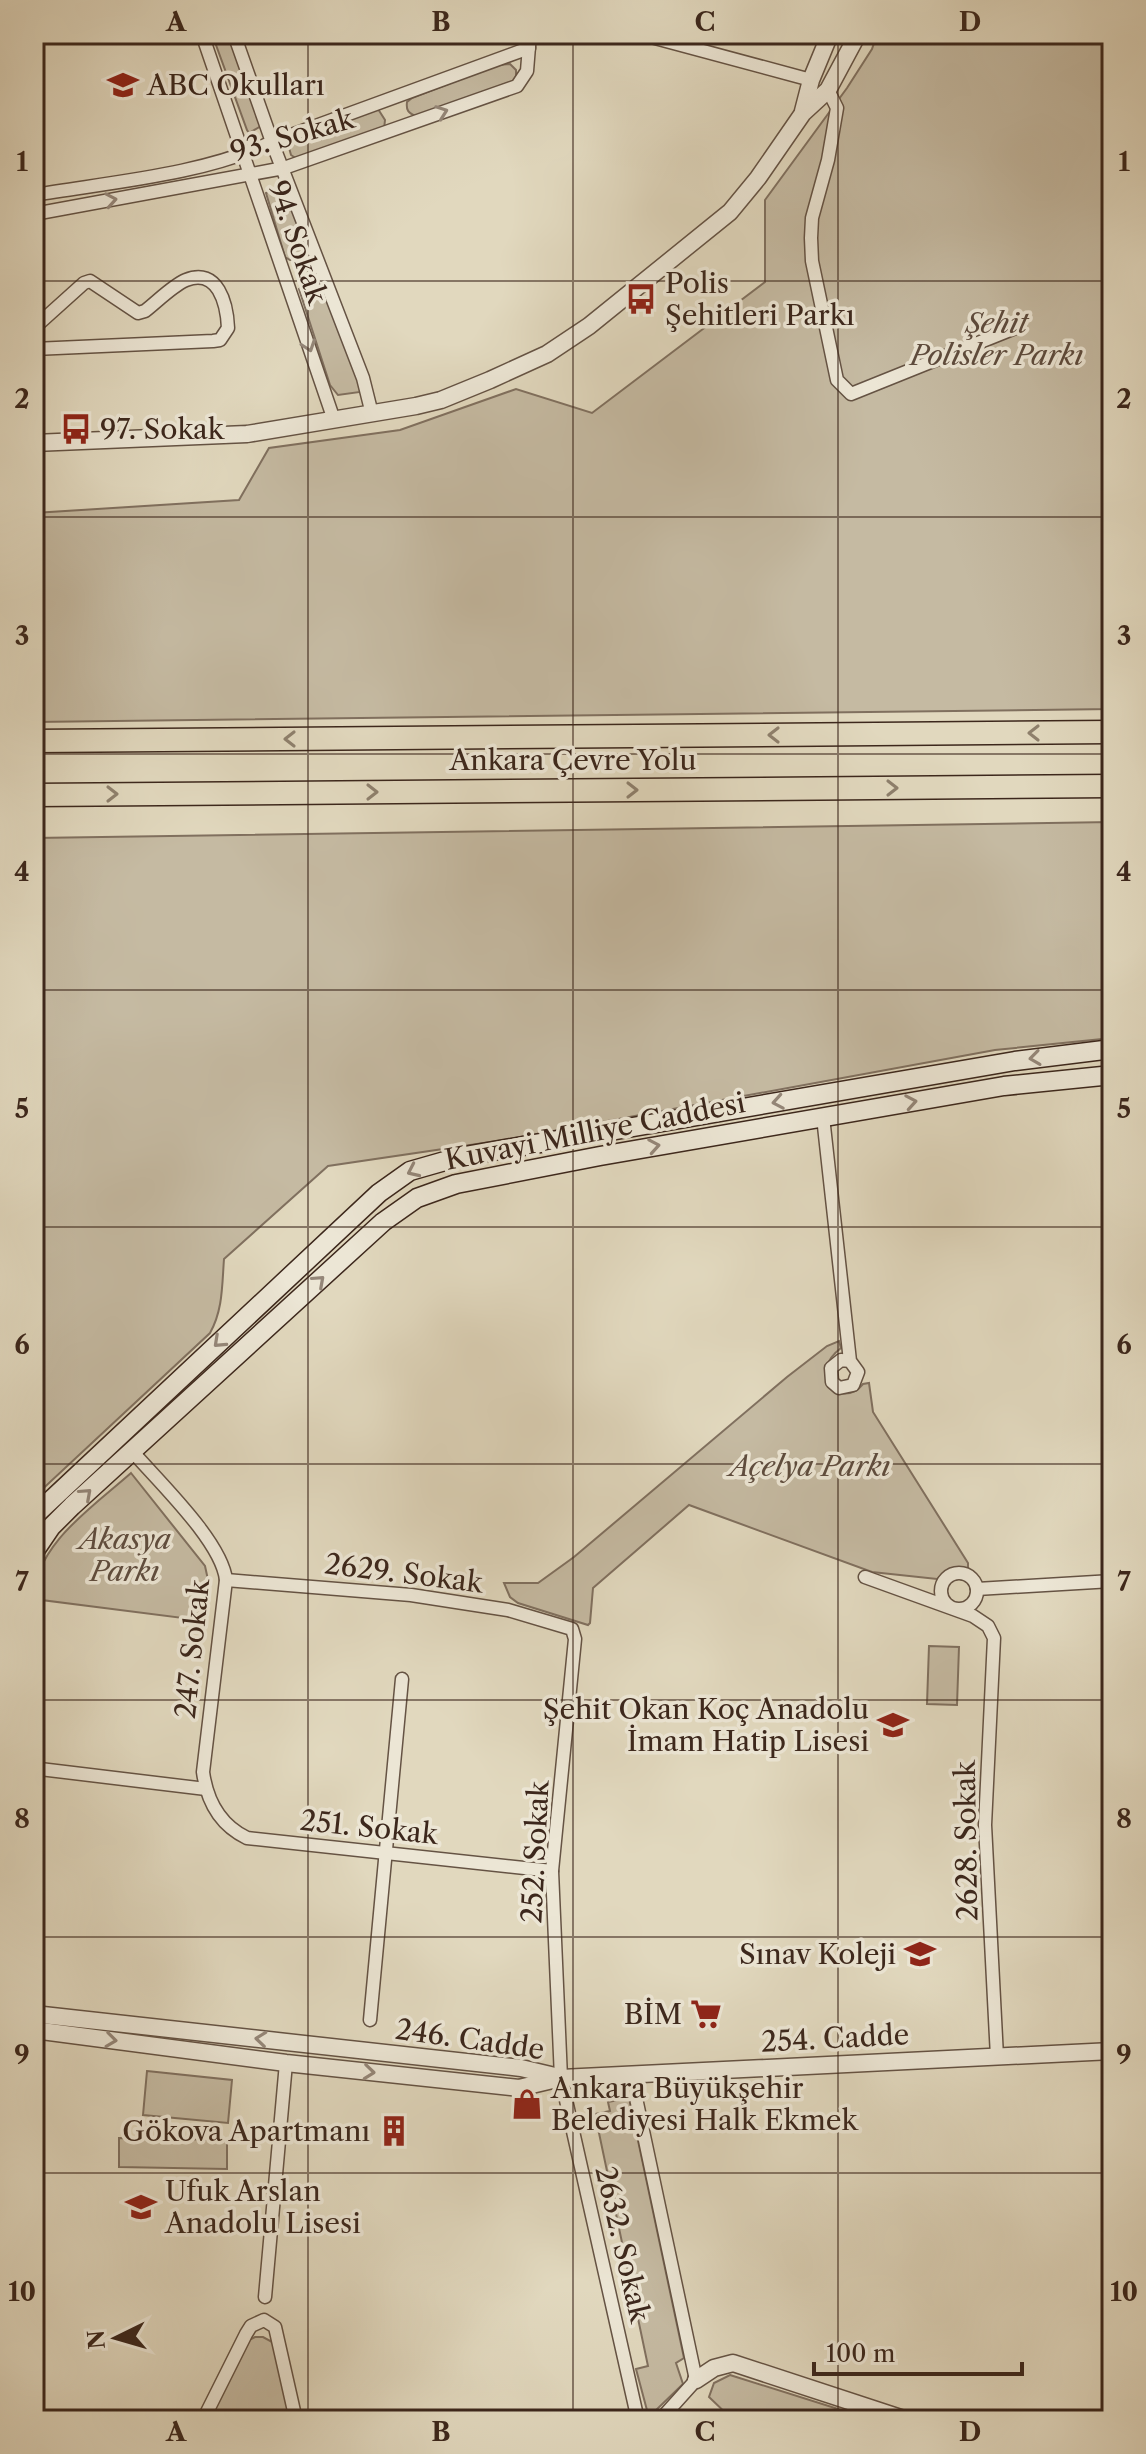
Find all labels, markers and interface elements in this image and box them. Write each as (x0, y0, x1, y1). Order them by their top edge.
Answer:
text: A (165, 6, 187, 38)
text: B (431, 6, 451, 38)
text: C (695, 6, 715, 38)
text: D (959, 6, 981, 38)
school or university icon: ABC Okulları (106, 68, 140, 102)
place label: ABC Okulları (146, 68, 325, 102)
street label: 93. Sokak (226, 101, 360, 169)
one-way arrow (434, 105, 448, 121)
text: 1 (16, 146, 28, 178)
text: 1 (1118, 146, 1130, 178)
street label: 94. Sokak (261, 176, 335, 310)
one-way arrow (104, 192, 118, 209)
place label: Polis Şehitleri Parkı (665, 266, 855, 332)
bus stop icon: Polis Şehitleri Parkı (624, 282, 658, 316)
park label: Şehit Polisler Parkı (908, 306, 1084, 372)
one-way arrow (299, 339, 315, 353)
text: 2 (14, 383, 30, 415)
text: 2 (1116, 383, 1132, 415)
bus stop icon: 97. Sokak (59, 412, 93, 446)
place label: 97. Sokak (100, 412, 226, 446)
text: 3 (15, 620, 29, 652)
text: 3 (1117, 620, 1131, 652)
one-way arrow (1027, 724, 1040, 742)
one-way arrow (767, 726, 780, 744)
one-way arrow (283, 730, 296, 748)
street label: Ankara Çevre Yolu (448, 743, 697, 777)
one-way arrow (886, 779, 899, 797)
one-way arrow (626, 781, 639, 799)
one-way arrow (366, 783, 379, 801)
one-way arrow (106, 785, 119, 803)
text: 4 (14, 856, 30, 888)
text: 4 (1116, 856, 1132, 888)
one-way arrow (1028, 1049, 1041, 1066)
street label: Kuvayi Milliye Caddesi (442, 1085, 748, 1177)
text: 5 (15, 1093, 29, 1125)
one-way arrow (772, 1093, 785, 1110)
text: 5 (1117, 1093, 1131, 1125)
one-way arrow (904, 1095, 917, 1112)
one-way arrow (648, 1139, 661, 1156)
one-way arrow (407, 1161, 422, 1177)
one-way arrow (309, 1276, 324, 1290)
text: 6 (14, 1329, 30, 1361)
text: 6 (1116, 1329, 1132, 1361)
one-way arrow (214, 1333, 228, 1348)
park label: Açelya Parkı (725, 1449, 891, 1483)
one-way arrow (76, 1489, 91, 1503)
park label: Akasya Parkı (75, 1522, 172, 1588)
street label: 2629. Sokak (323, 1546, 487, 1600)
text: 7 (15, 1566, 29, 1598)
text: 7 (1117, 1566, 1131, 1598)
street label: 247. Sokak (168, 1576, 216, 1720)
place label: Şehit Okan Koç Anadolu İmam Hatip Lisesi (543, 1692, 869, 1758)
school or university icon: Şehit Okan Koç Anadolu İmam Hatip Lisesi (876, 1708, 910, 1742)
street label: 2628. Sokak (948, 1759, 984, 1922)
street label: 252. Sokak (514, 1778, 556, 1924)
text: 8 (14, 1803, 30, 1835)
street label: 251. Sokak (298, 1803, 441, 1851)
text: 8 (1116, 1803, 1132, 1835)
place label: Sınav Koleji (739, 1937, 896, 1971)
school or university icon: Sınav Koleji (903, 1937, 937, 1971)
place label: BİM (624, 1997, 682, 2031)
supermarket icon: BİM (689, 1997, 723, 2031)
street label: 246. Cadde (394, 2012, 546, 2066)
street label: 254. Cadde (760, 2017, 910, 2059)
one-way arrow (104, 2031, 118, 2048)
one-way arrow (254, 2031, 267, 2048)
text: 9 (14, 2039, 30, 2071)
text: 9 (1116, 2039, 1132, 2071)
one-way arrow (363, 2063, 376, 2080)
place label: Ankara Büyükşehir Belediyesi Halk Ekmek (550, 2071, 859, 2137)
shop icon: Ankara Büyükşehir Belediyesi Halk Ekmek (510, 2087, 544, 2121)
place label: Gökova Apartmanı (122, 2114, 370, 2148)
building icon: Gökova Apartmanı (377, 2114, 411, 2148)
street label: 2632. Sokak (589, 2163, 658, 2327)
place label: Ufuk Arslan Anadolu Lisesi (164, 2174, 361, 2240)
school or university icon: Ufuk Arslan Anadolu Lisesi (124, 2190, 158, 2224)
text: 10 (8, 2276, 36, 2308)
text: 10 (1110, 2276, 1138, 2308)
north arrow (76, 2298, 156, 2378)
scale bar (814, 2326, 1022, 2376)
text: N (82, 2329, 111, 2350)
text: 100 m (826, 2339, 895, 2368)
text: A (165, 2416, 187, 2448)
text: B (431, 2416, 451, 2448)
text: C (695, 2416, 715, 2448)
text: D (959, 2416, 981, 2448)

